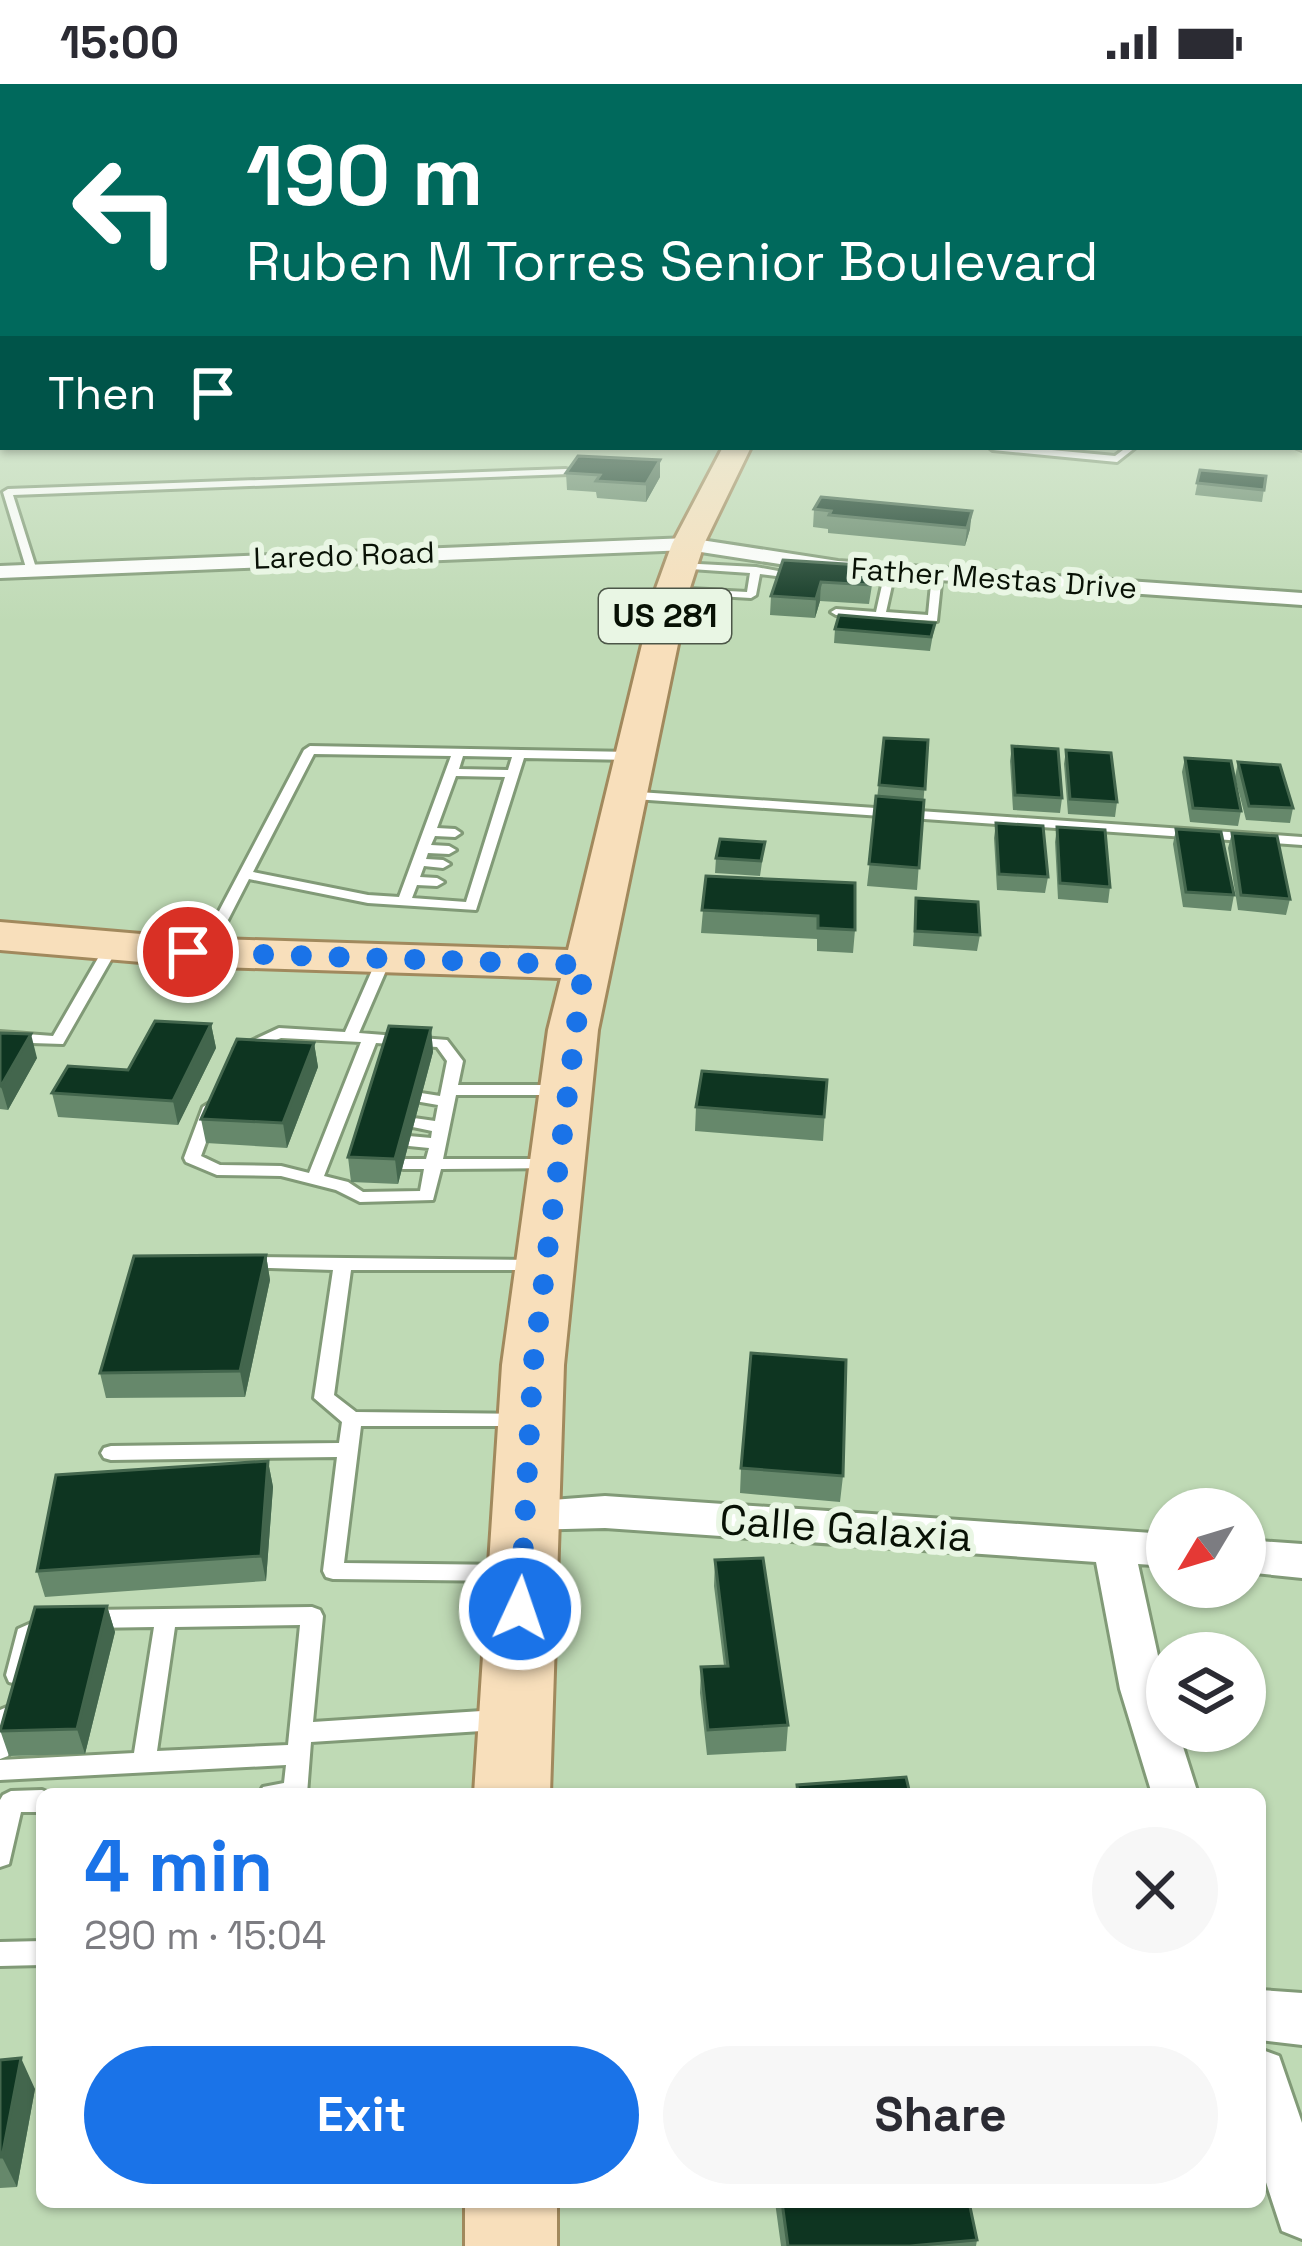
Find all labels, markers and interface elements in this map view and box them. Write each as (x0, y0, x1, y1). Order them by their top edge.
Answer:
text: 15:00 (60, 14, 179, 71)
text: 190 m (246, 122, 483, 230)
icon: left (48, 132, 204, 288)
text: Ruben M Torres Senior Boulevard (246, 227, 1098, 296)
icon: arrive (180, 360, 246, 426)
text: Then (48, 365, 156, 422)
street label: Laredo Road (253, 532, 435, 578)
street label: Father Mestas Drive (850, 549, 1138, 607)
road number: US 281 (599, 589, 731, 643)
pin (137, 901, 239, 1003)
icon: arrive (155, 919, 221, 985)
north arrow (1146, 1488, 1266, 1608)
map controls (1146, 1488, 1266, 1752)
street label: Calle Galaxia (718, 1493, 974, 1563)
position arrow (457, 1546, 583, 1672)
button: layers (1146, 1632, 1266, 1752)
text: 4 min (84, 1820, 273, 1912)
button: close (1092, 1827, 1218, 1953)
text: 290 m · 15:04 (84, 1911, 326, 1960)
button: Exit (84, 2046, 639, 2184)
button: Share (663, 2046, 1218, 2184)

